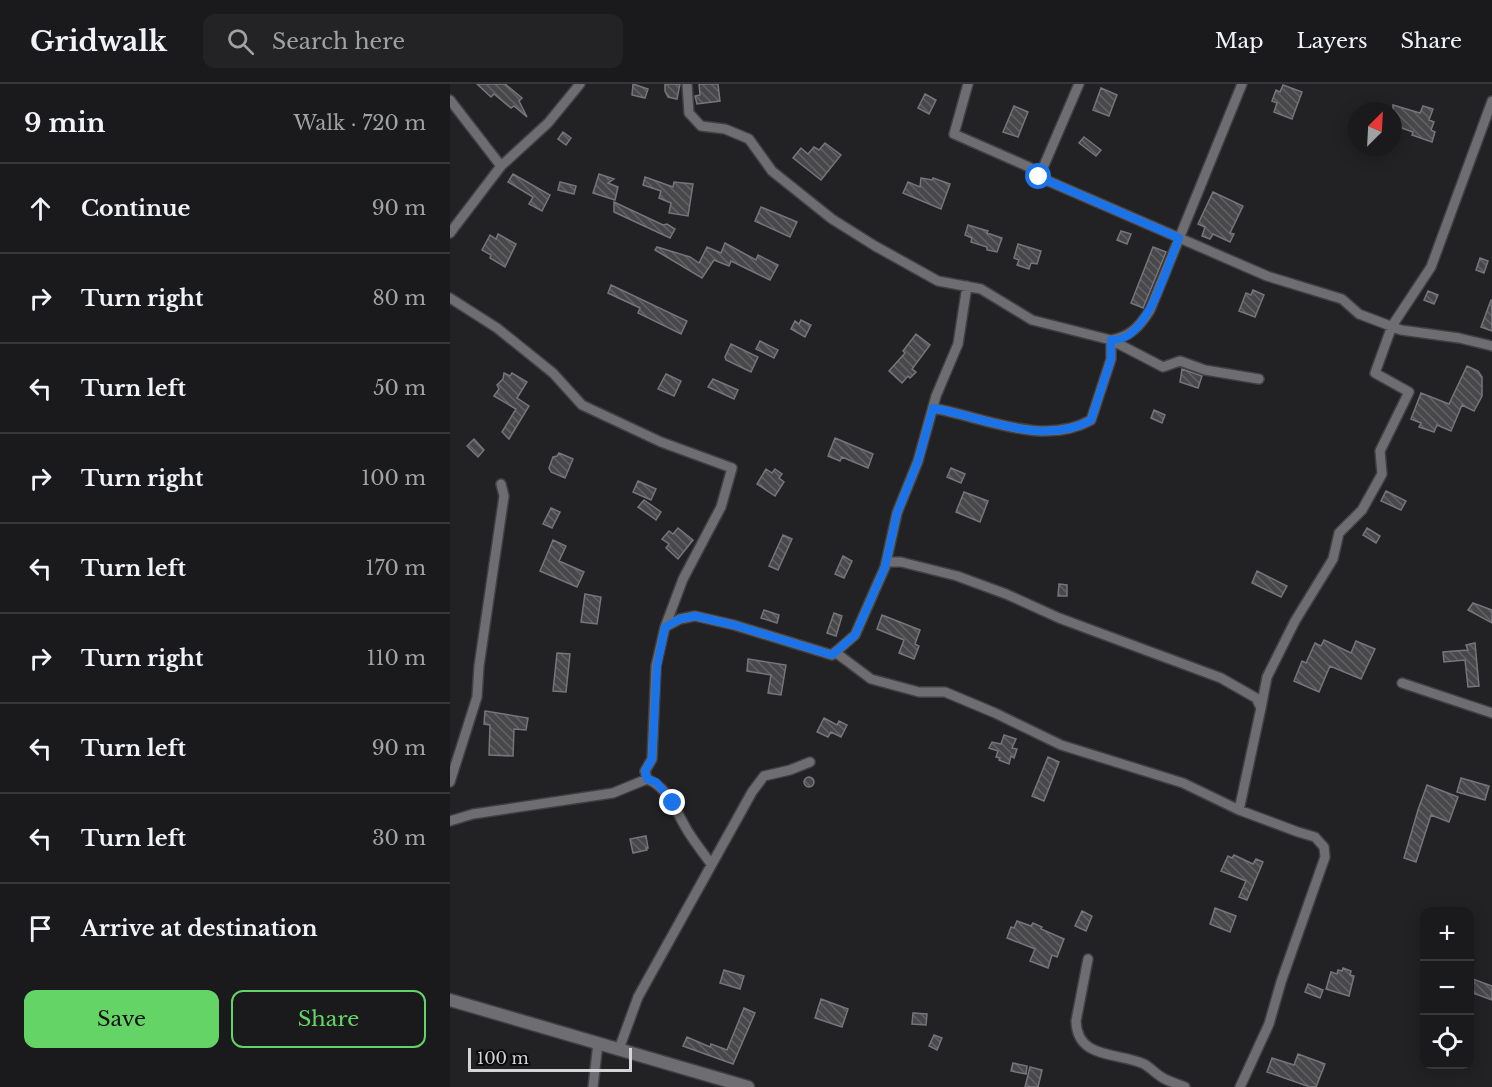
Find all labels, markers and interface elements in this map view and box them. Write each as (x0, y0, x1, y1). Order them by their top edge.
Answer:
search box (203, 14, 623, 68)
text: Gridwalk (30, 24, 167, 59)
icon: search (224, 25, 257, 58)
text: Search here (272, 28, 405, 55)
text: Map (1215, 28, 1264, 54)
text: Layers (1297, 28, 1368, 54)
text: Share (1401, 28, 1462, 54)
north arrow (1348, 102, 1402, 156)
text: 9 min (24, 107, 105, 139)
text: Walk · 720 m (294, 111, 426, 135)
route start (1025, 163, 1051, 189)
icon: ahead (24, 192, 57, 225)
text: Continue (81, 195, 190, 222)
text: 90 m (372, 196, 426, 220)
icon: right (24, 282, 57, 315)
text: Turn right (81, 285, 203, 312)
text: 80 m (372, 286, 426, 310)
icon: left (24, 372, 57, 405)
text: Turn left (81, 375, 186, 402)
text: 50 m (373, 376, 426, 400)
icon: right (24, 462, 57, 495)
text: Turn right (81, 465, 203, 492)
text: 100 m (361, 466, 426, 490)
icon: left (24, 552, 57, 585)
text: Turn left (81, 555, 186, 582)
text: 170 m (366, 556, 426, 580)
icon: right (24, 642, 57, 675)
text: Turn right (81, 645, 203, 672)
text: 110 m (367, 646, 426, 670)
icon: left (24, 732, 57, 765)
text: Turn left (81, 735, 186, 762)
text: 90 m (372, 736, 426, 760)
route end (659, 789, 685, 815)
icon: left (24, 822, 57, 855)
text: Turn left (81, 825, 186, 852)
text: 30 m (372, 826, 426, 850)
map controls (1420, 907, 1474, 1069)
button: + (1420, 907, 1474, 961)
icon: arrive (24, 912, 57, 945)
text: Arrive at destination (81, 915, 318, 942)
button: − (1420, 961, 1474, 1015)
button: Save (24, 990, 219, 1048)
button: Share (231, 990, 426, 1048)
button: locate (1420, 1015, 1474, 1069)
scale bar (468, 1045, 632, 1072)
text: 100 m (477, 1048, 529, 1068)

